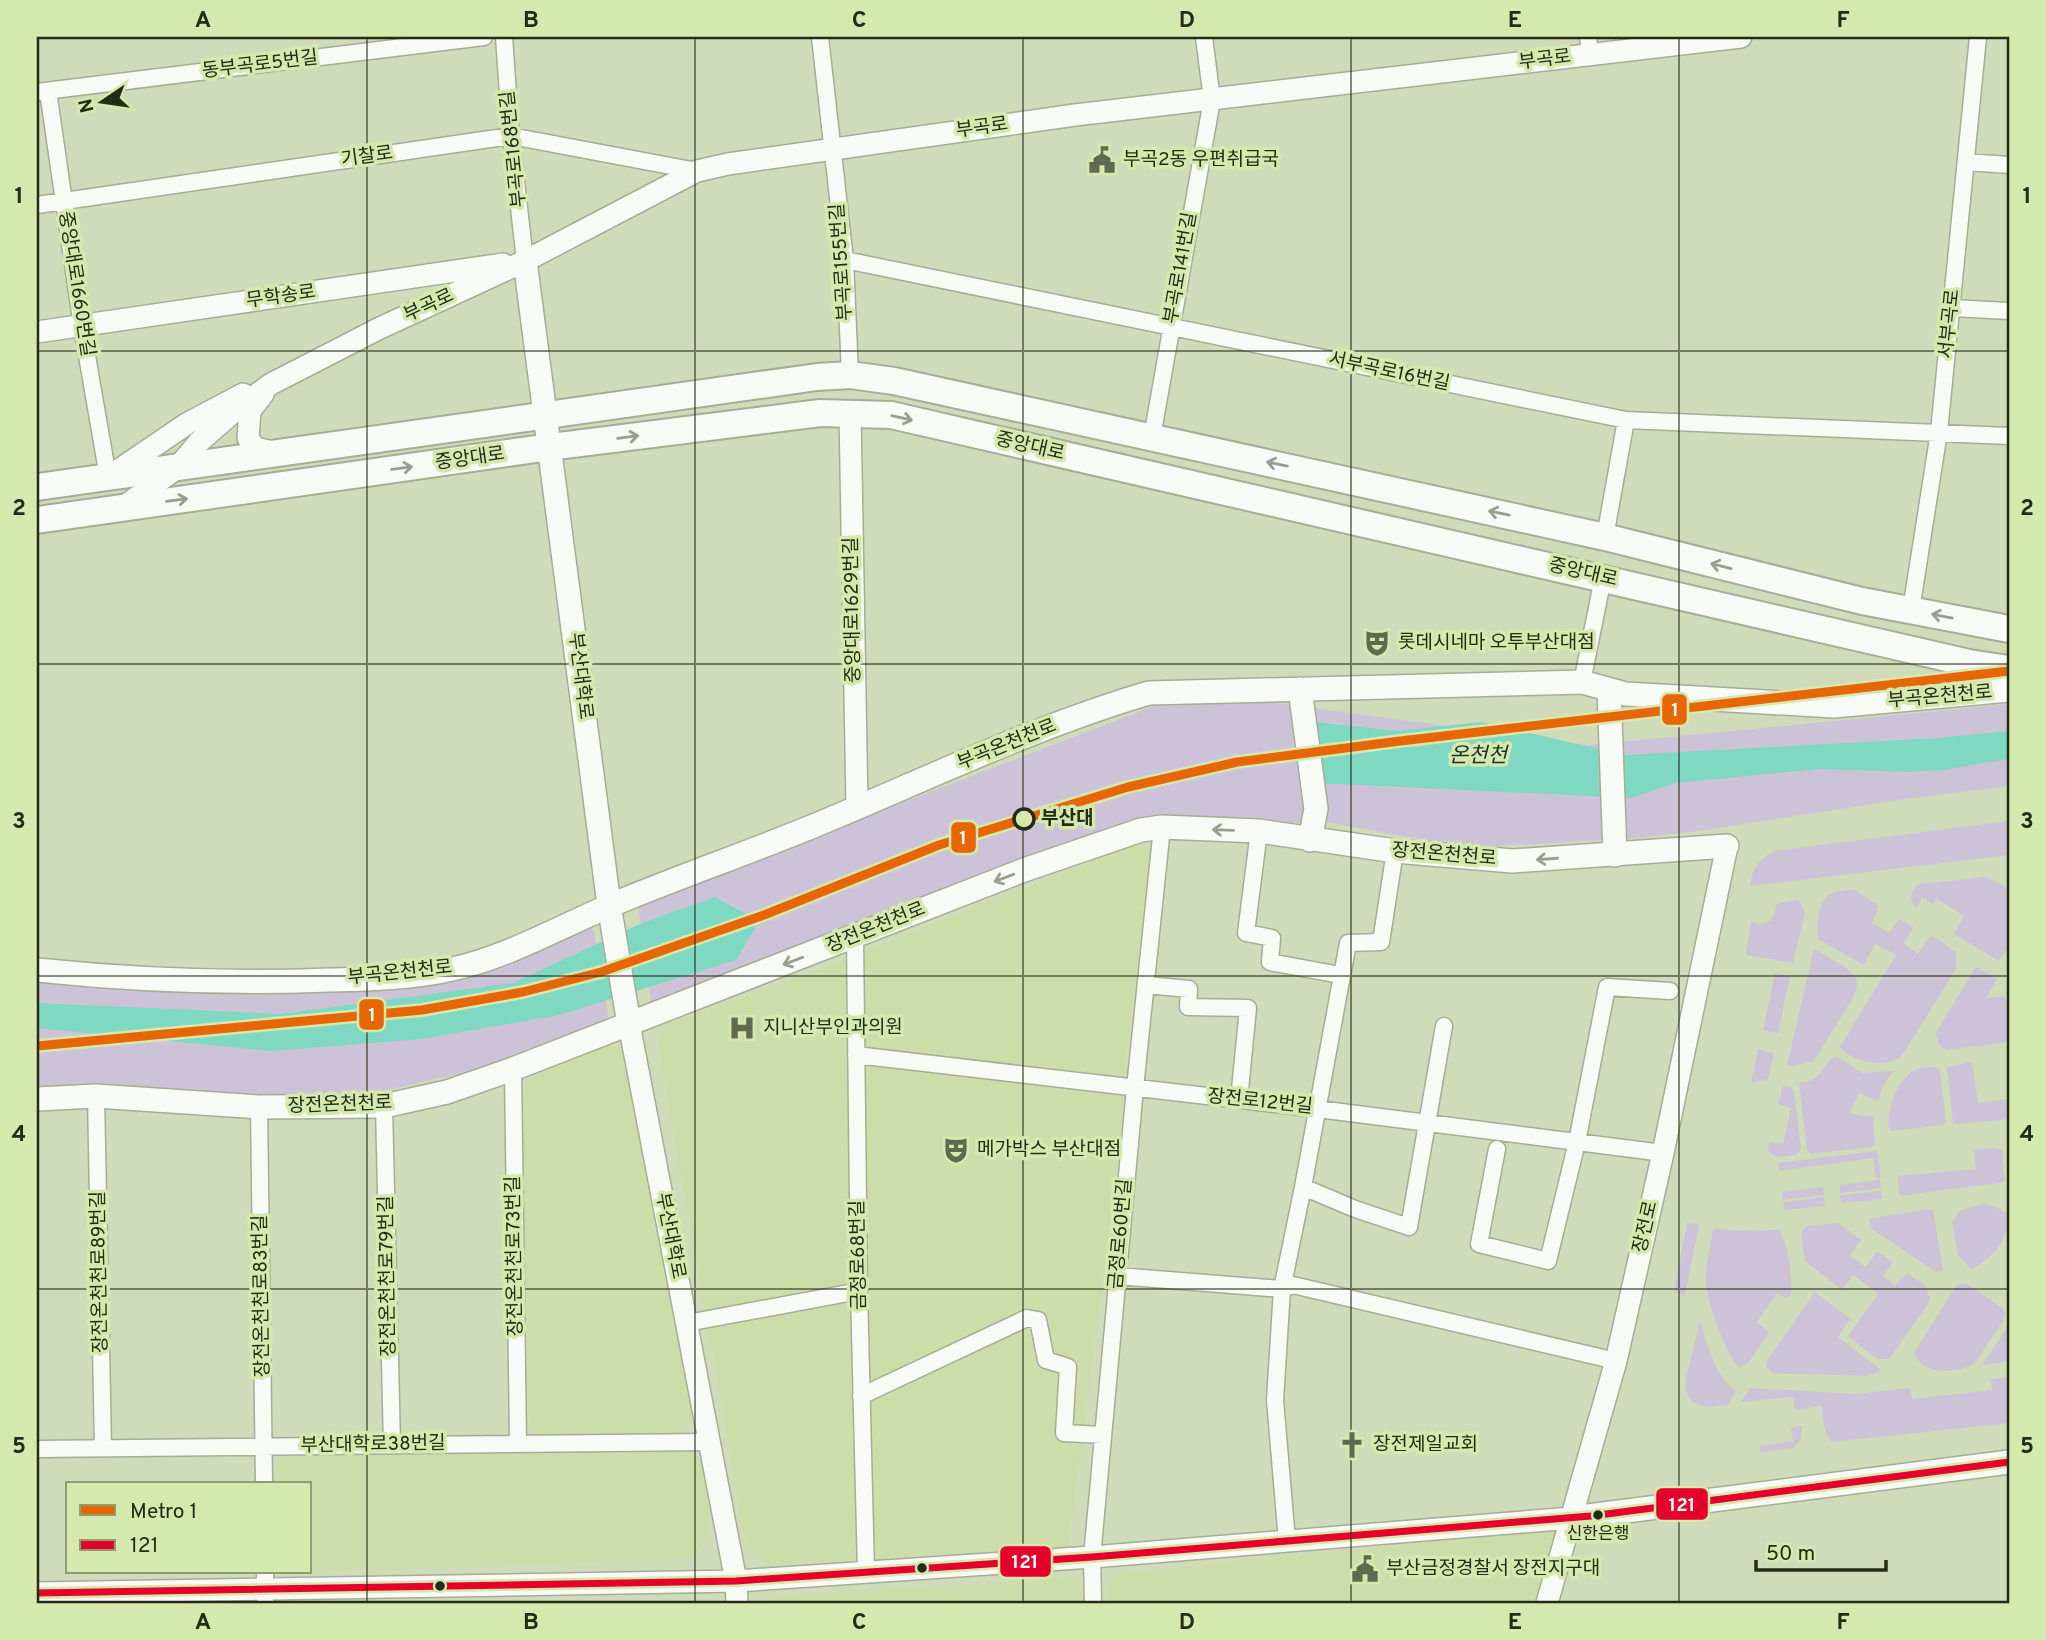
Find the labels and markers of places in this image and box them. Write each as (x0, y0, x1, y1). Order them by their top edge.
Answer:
public building icon: 부곡2동 우편취급국 (1087, 145, 1117, 175)
place label: 부곡2동 우편취급국 (1123, 148, 1279, 172)
theatre icon: 롯데시네마 오투부산대점 (1362, 628, 1392, 658)
place label: 롯데시네마 오투부산대점 (1398, 631, 1595, 655)
place label: 부산대 (1041, 807, 1093, 831)
marker: 부산대 (1013, 808, 1035, 830)
hospital icon: 지니산부인과의원 (727, 1013, 757, 1043)
place label: 지니산부인과의원 (763, 1016, 903, 1040)
theatre icon: 메가박스 부산대점 (941, 1135, 971, 1165)
place label: 메가박스 부산대점 (977, 1138, 1121, 1162)
church icon: 장전제일교회 (1337, 1430, 1367, 1460)
place label: 장전제일교회 (1373, 1433, 1478, 1457)
marker: 신한은행 (1591, 1508, 1605, 1522)
place label: 신한은행 (1567, 1524, 1629, 1546)
public building icon: 부산금정경찰서 장전지구대 (1350, 1554, 1380, 1584)
place label: 부산금정경찰서 장전지구대 (1386, 1557, 1600, 1581)
unlabelled marker (915, 1561, 929, 1575)
unlabelled marker (433, 1579, 447, 1593)

